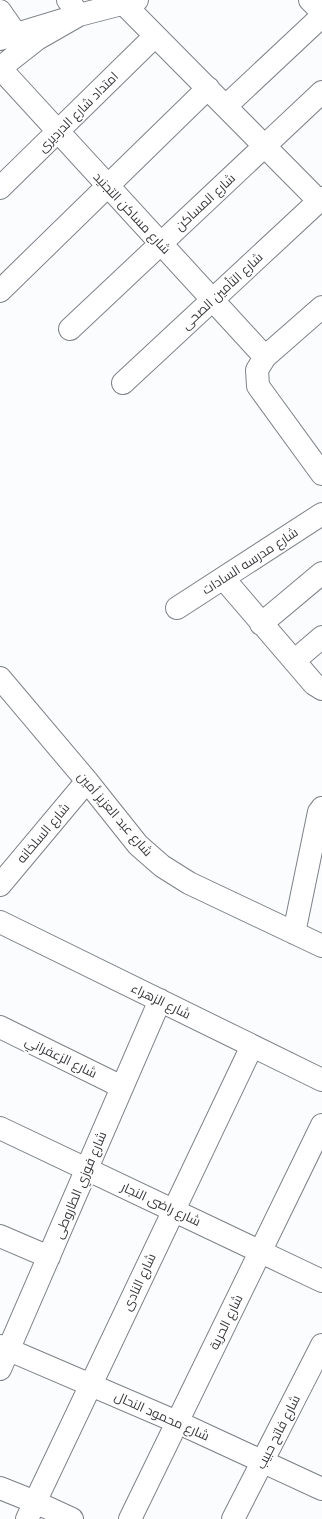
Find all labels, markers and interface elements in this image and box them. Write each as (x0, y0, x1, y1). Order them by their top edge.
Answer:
street label: امتداد شارع الدرديرى (33, 67, 123, 157)
street label: شارع مساكن التجنيد (89, 168, 175, 258)
street label: شارع المساكن (170, 169, 240, 235)
street label: شارع التأمين الصحى (177, 248, 267, 334)
street label: شارع مدرسه السادات (198, 523, 302, 599)
street label: شارع عبد العزيز أمين (73, 768, 157, 860)
street label: شارع السلخانه (12, 799, 74, 867)
street label: شارع الزهراء (128, 978, 194, 1024)
street label: شارع الزعفراني (21, 1031, 100, 1084)
street label: شارع فوزي الطاروطى (49, 1128, 112, 1242)
street label: شارع راضى النجار (117, 1177, 204, 1231)
street label: شارع النادى (117, 1250, 161, 1314)
street label: شارع الحرية (204, 1291, 248, 1353)
street label: شارع محمود النحال (111, 1387, 213, 1445)
street label: شارع فاتح حبيب (251, 1392, 305, 1472)

